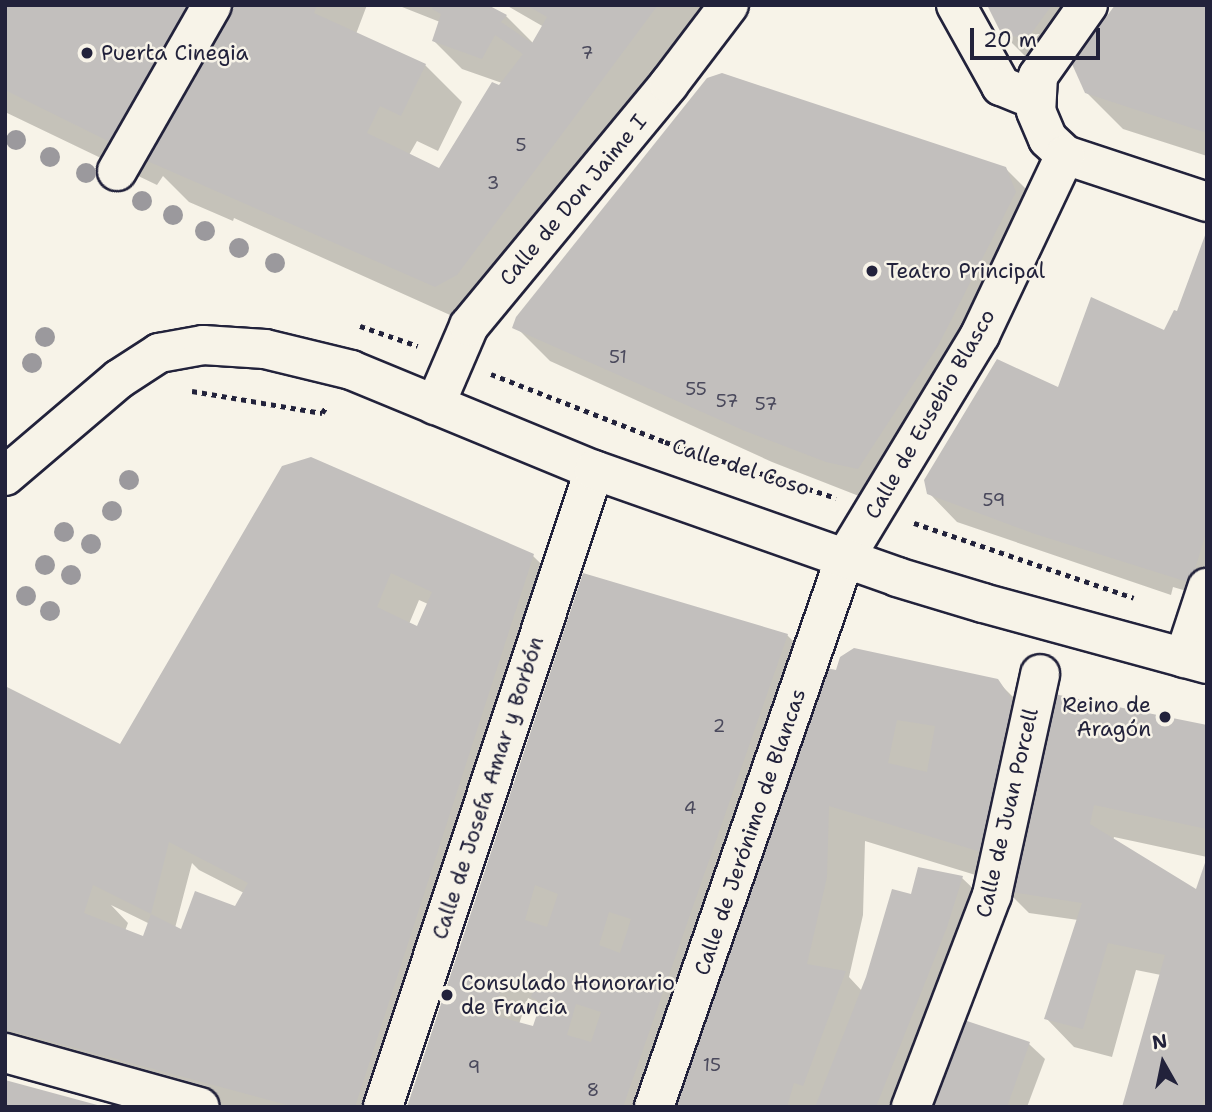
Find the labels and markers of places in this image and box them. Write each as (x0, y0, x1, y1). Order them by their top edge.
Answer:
place label: Puerta Cinegia (101, 40, 249, 66)
marker: Puerta Cinegia (79, 45, 95, 61)
place label: Teatro Principal (886, 258, 1045, 284)
marker: Teatro Principal (864, 263, 880, 279)
place label: Reino de Aragón (1062, 692, 1151, 742)
marker: Reino de Aragón (1157, 709, 1173, 725)
place label: Consulado Honorario de Francia (461, 970, 675, 1020)
marker: Consulado Honorario de Francia (439, 987, 455, 1003)

